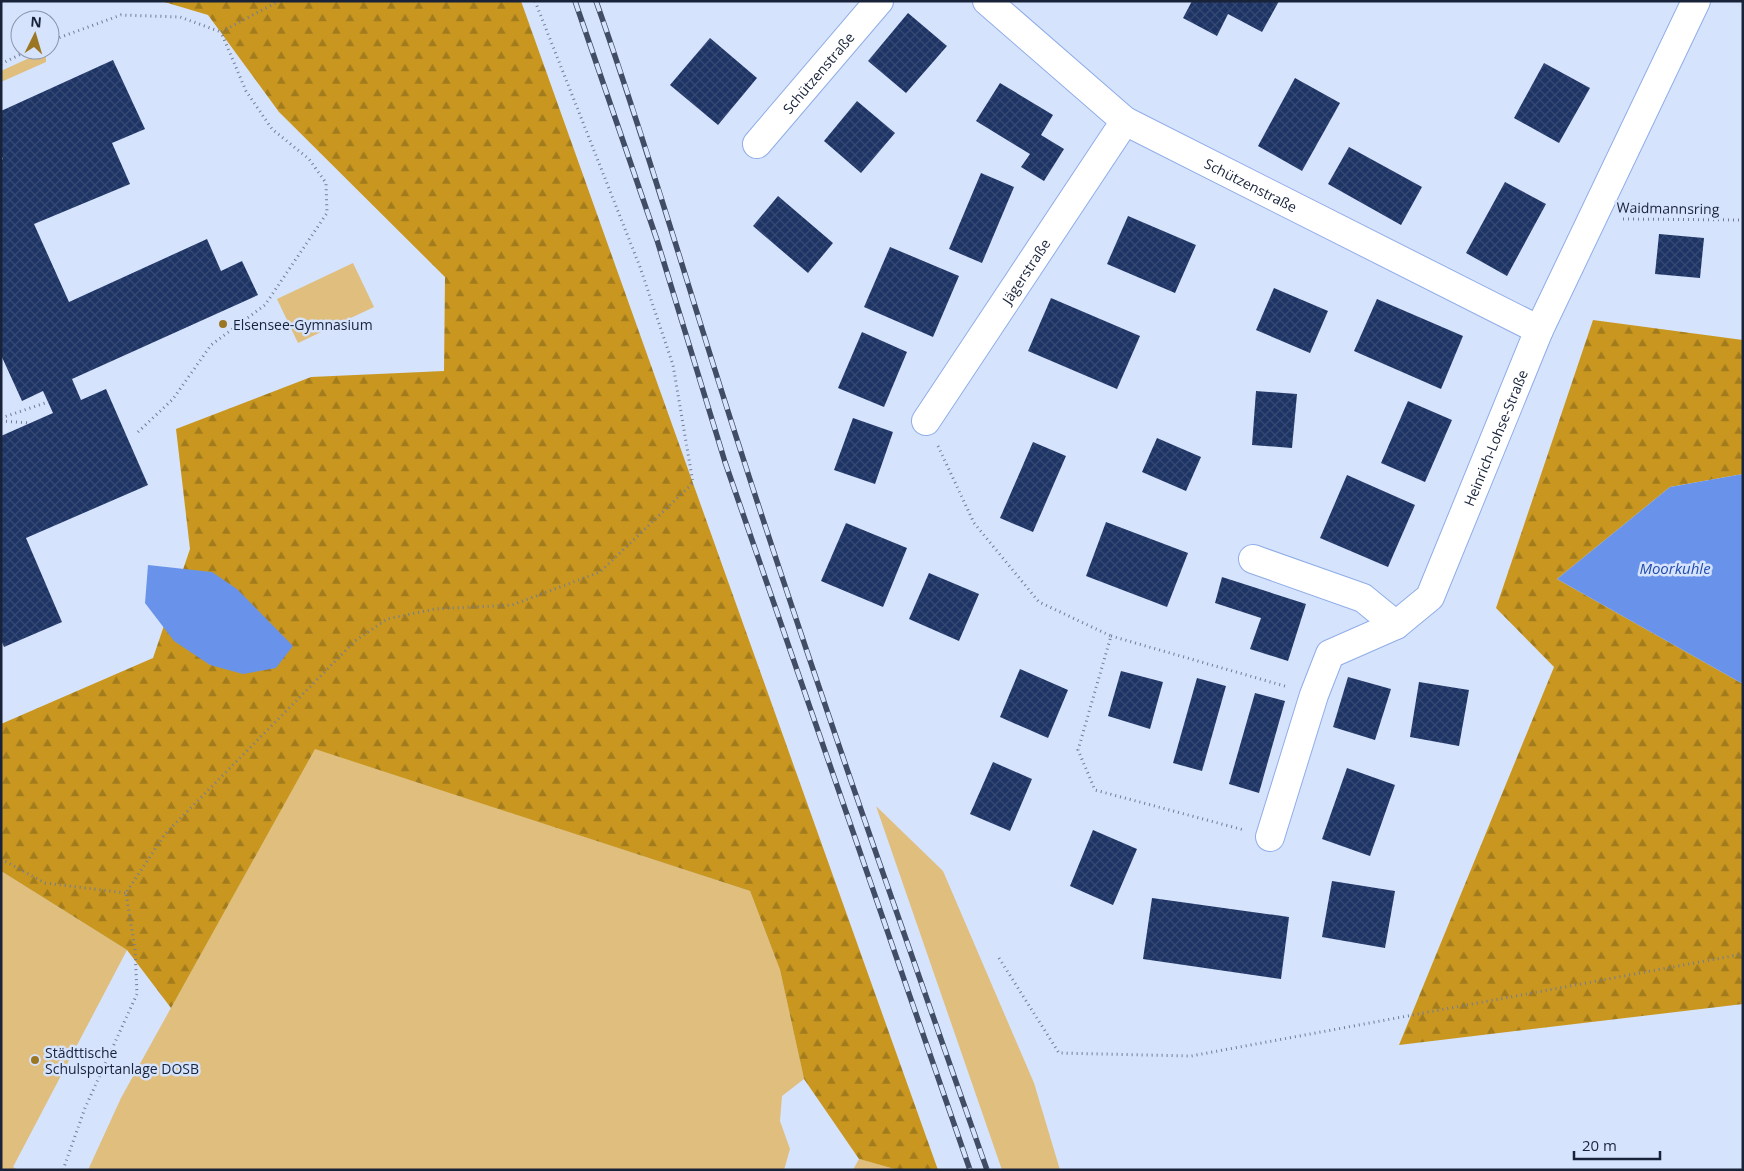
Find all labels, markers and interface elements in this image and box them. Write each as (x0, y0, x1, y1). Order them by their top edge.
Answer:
north arrow (10, 10, 60, 60)
text: N (30, 12, 43, 32)
street label: Schützenstraße (778, 28, 858, 117)
street label: Schützenstraße (1201, 153, 1301, 216)
street label: Waidmannsring (1616, 198, 1720, 218)
street label: Jägerstraße (996, 235, 1054, 309)
place label: Elsensee-Gymnasium (233, 315, 373, 334)
marker: Elsensee-Gymnasium (217, 318, 229, 330)
street label: Heinrich-Lohse-Straße (1459, 366, 1531, 509)
water label: Moorkuhle (1639, 558, 1711, 578)
place label: Städttische Schulsportanlage DOSB (45, 1043, 199, 1078)
marker: Städttische Schulsportanlage DOSB (29, 1054, 41, 1066)
scale bar (1574, 1128, 1660, 1160)
text: 20 m (1582, 1135, 1617, 1155)

